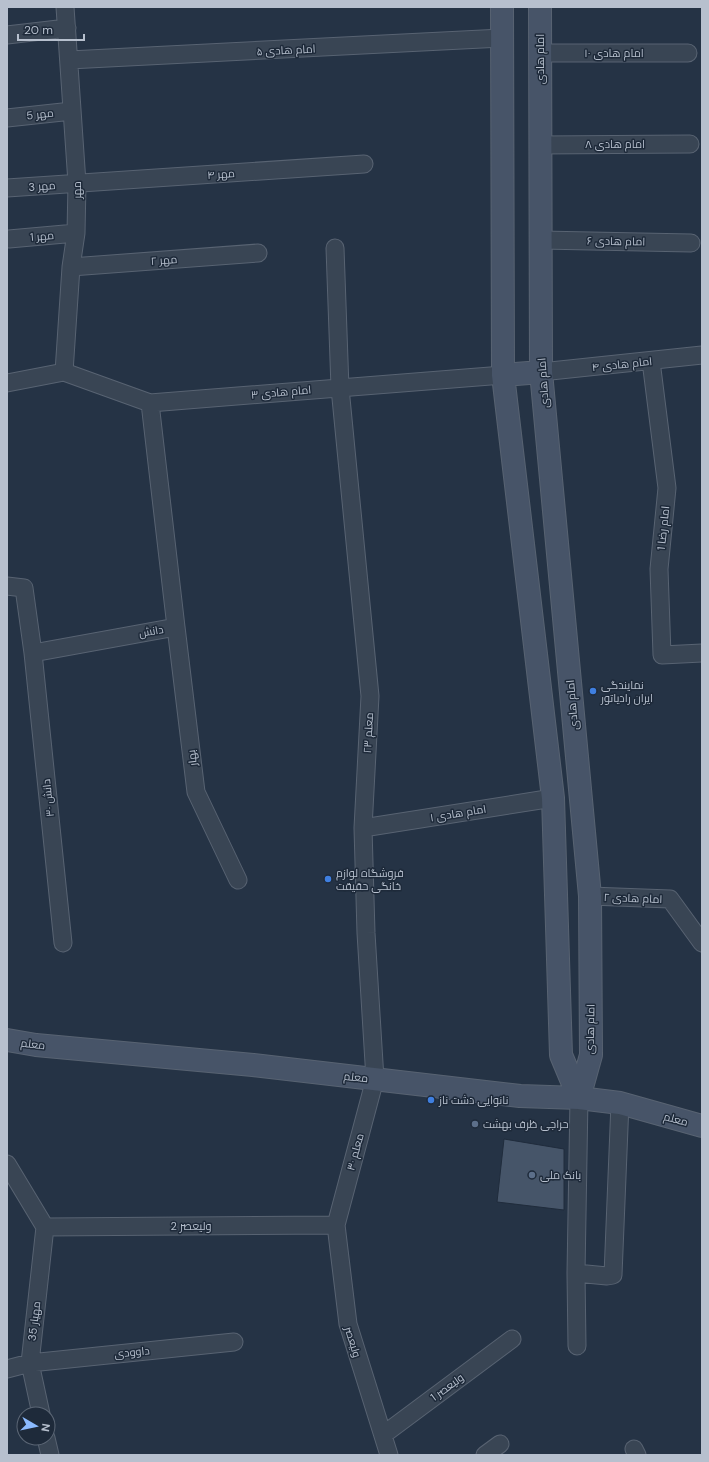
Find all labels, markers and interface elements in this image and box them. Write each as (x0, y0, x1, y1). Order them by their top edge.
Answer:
scale bar (18, 16, 84, 42)
text: 20 m (24, 22, 53, 38)
street label: امام هادی (533, 34, 548, 84)
street label: امام هادی ۵ (256, 41, 316, 60)
street label: امام هادی ۱۰ (584, 46, 644, 61)
street label: مهر 5 (26, 106, 54, 122)
street label: امام هادی ۸ (585, 137, 645, 152)
street label: مهر ۴ (207, 166, 235, 182)
street label: مهر 3 (28, 178, 56, 194)
street label: مهر (70, 181, 84, 200)
street label: مهر 1 (29, 228, 55, 244)
street label: امام هادی ۶ (587, 233, 645, 250)
street label: مهر ۲ (150, 252, 178, 268)
street label: امام هادی ۴ (591, 354, 653, 375)
street label: امام هادی (534, 357, 553, 409)
street label: امام هادی ٣ (250, 382, 312, 403)
street label: امام رضا 1 (654, 505, 673, 551)
street label: دانش (138, 622, 164, 640)
place label: نمایندگی ایران رادیاتور (600, 678, 653, 705)
street label: امام هادی (563, 679, 582, 731)
marker: نمایندگی ایران رادیاتور (588, 686, 598, 696)
street label: معلم ۲۳ (360, 712, 377, 754)
street label: بهار (184, 749, 200, 768)
street label: دانش ۳۰ (39, 778, 57, 818)
street label: امام هادی ١ (429, 802, 487, 825)
place label: فروشگاه لوازم خانگی حقیقت (336, 866, 404, 893)
marker: فروشگاه لوازم خانگی حقیقت (323, 874, 333, 884)
street label: امام هادی ٢ (603, 890, 663, 907)
street label: امام هادی (583, 1004, 598, 1054)
street label: معلم (20, 1036, 46, 1053)
street label: معلم (343, 1069, 369, 1086)
place label: نانوایی دشت ناز (438, 1093, 508, 1107)
marker: نانوایی دشت ناز (426, 1095, 436, 1105)
street label: معلم (662, 1109, 690, 1130)
place label: حراجی ظرف بهشت (483, 1117, 569, 1131)
marker: حراجی ظرف بهشت (470, 1119, 480, 1129)
street label: معلم ۳۰ (343, 1132, 368, 1172)
place label: بانک ملی (540, 1168, 581, 1182)
marker: بانک ملی (527, 1170, 537, 1180)
street label: ولیعصر 2 (171, 1219, 211, 1233)
street label: مهیار 35 (25, 1300, 43, 1342)
street label: ولیعصر (341, 1324, 364, 1359)
street label: داوودی (114, 1343, 150, 1361)
street label: ولیعصر 1 (428, 1370, 466, 1404)
north arrow (16, 1406, 56, 1446)
text: N (38, 1423, 53, 1433)

